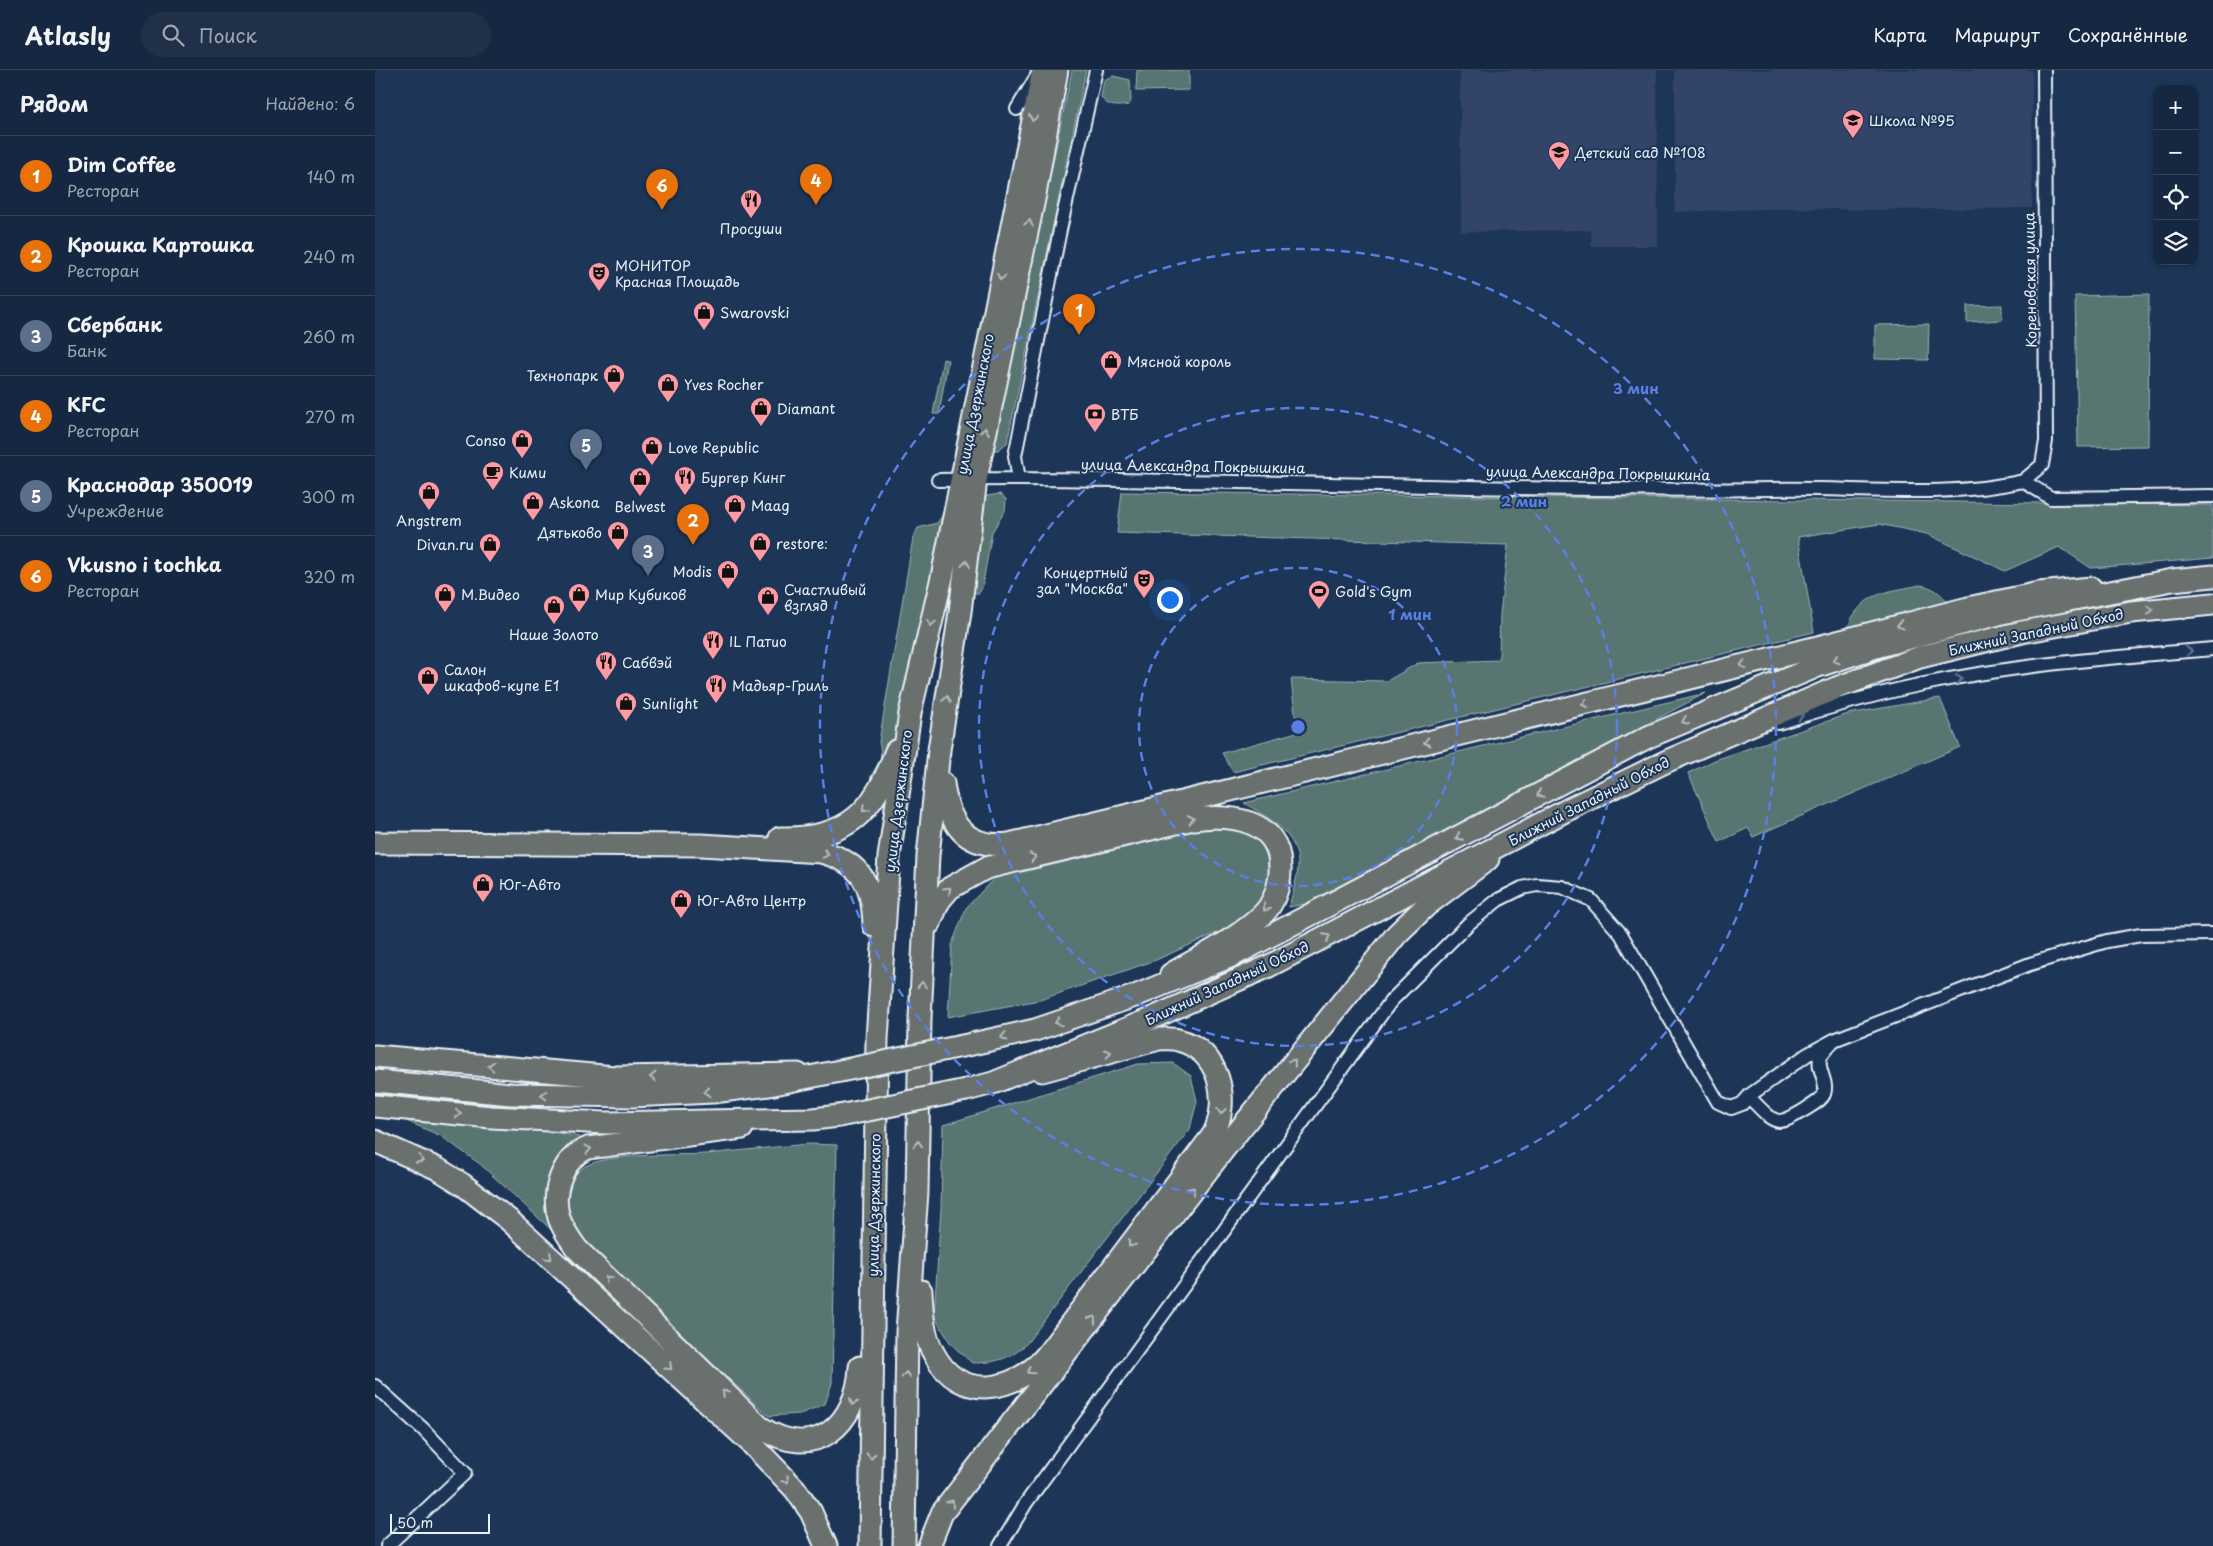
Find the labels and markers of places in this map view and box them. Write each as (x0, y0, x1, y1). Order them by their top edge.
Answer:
school or university icon: Школа №95 (1841, 108, 1865, 139)
place label: Школа №95 (1869, 110, 1955, 131)
school or university icon: Детский сад №108 (1547, 140, 1571, 171)
place label: Детский сад №108 (1574, 142, 1706, 163)
pin: 4 (800, 164, 832, 205)
pin: 6 (646, 169, 678, 210)
restaurant icon: Просуши (739, 188, 763, 219)
place label: Просуши (720, 218, 782, 239)
place label: МОНИТОР Красная Площадь (615, 255, 740, 292)
theatre icon: МОНИТОР Красная Площадь (587, 261, 611, 292)
pin: 1 (1063, 294, 1095, 335)
shop icon: Swarovski (692, 300, 716, 331)
place label: Swarovski (720, 302, 790, 323)
shop icon: Мясной король (1099, 349, 1123, 380)
place label: Мясной король (1127, 351, 1231, 372)
shop icon: Технопарк (602, 363, 626, 394)
place label: Технопарк (527, 365, 599, 386)
shop icon: Yves Rocher (656, 372, 680, 403)
place label: Yves Rocher (684, 374, 764, 395)
shop icon: Diamant (749, 396, 773, 427)
place label: Diamant (777, 398, 835, 419)
bank icon: ВТБ (1083, 402, 1107, 433)
place label: ВТБ (1111, 404, 1138, 425)
shop icon: Conso (510, 428, 534, 459)
pin: 5 (570, 429, 602, 470)
place label: Conso (465, 430, 506, 451)
shop icon: Love Republic (640, 435, 664, 466)
place label: Love Republic (668, 437, 759, 458)
cafe icon: Кими (481, 460, 505, 491)
place label: Кими (509, 462, 547, 483)
restaurant icon: Бургер Кинг (673, 465, 697, 496)
shop icon: Belwest (628, 466, 652, 497)
place label: Бургер Кинг (701, 467, 786, 488)
shop icon: Angstrem (417, 480, 441, 511)
shop icon: Askona (521, 490, 545, 521)
place label: Askona (549, 492, 600, 513)
shop icon: Maag (723, 493, 747, 524)
place label: Maag (751, 495, 789, 516)
place label: Belwest (614, 496, 666, 517)
pin: 2 (677, 504, 709, 545)
place label: Angstrem (396, 510, 462, 531)
shop icon: Дятьково (606, 520, 630, 551)
place label: Дятьково (537, 522, 602, 543)
shop icon: restore: (748, 531, 772, 562)
shop icon: Divan.ru (478, 532, 502, 563)
place label: restore: (776, 533, 828, 554)
place label: Divan.ru (416, 534, 474, 555)
pin: 3 (632, 535, 664, 576)
shop icon: Modis (716, 559, 740, 590)
place label: Modis (673, 561, 712, 582)
place label: Концертный зал "Москва" (1036, 562, 1128, 599)
theatre icon: Концертный зал "Москва" (1132, 568, 1156, 599)
place label: Счастливый взгляд (784, 579, 866, 616)
sports icon: Gold's Gym (1307, 579, 1331, 610)
place label: Gold's Gym (1335, 581, 1412, 602)
shop icon: М.Видео (433, 582, 457, 613)
shop icon: Мир Кубиков (567, 582, 591, 613)
place label: М.Видео (461, 584, 520, 605)
place label: Мир Кубиков (595, 584, 686, 605)
shop icon: Счастливый взгляд (756, 585, 780, 616)
shop icon: Наше Золото (542, 594, 566, 625)
place label: Наше Золото (509, 624, 599, 645)
restaurant icon: IL Патио (701, 629, 725, 660)
place label: IL Патио (729, 631, 787, 652)
restaurant icon: Сабвэй (594, 650, 618, 681)
place label: Сабвэй (622, 652, 672, 673)
place label: Салон шкафов-купе Е1 (444, 659, 559, 696)
shop icon: Салон шкафов-купе Е1 (416, 665, 440, 696)
restaurant icon: Мадьяр-Гриль (704, 673, 728, 704)
place label: Мадьяр-Гриль (732, 675, 829, 696)
shop icon: Sunlight (614, 691, 638, 722)
place label: Sunlight (642, 693, 699, 714)
centre of rings (1289, 718, 1307, 736)
shop icon: Юг-Авто (471, 872, 495, 903)
place label: Юг-Авто (499, 874, 561, 895)
shop icon: Юг-Авто Центр (669, 888, 693, 919)
place label: Юг-Авто Центр (697, 890, 806, 911)

